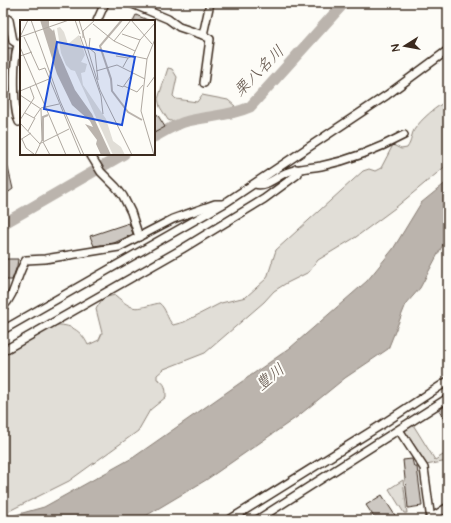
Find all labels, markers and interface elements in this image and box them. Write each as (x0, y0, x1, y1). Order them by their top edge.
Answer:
inset map (20, 20, 155, 155)
north arrow (385, 26, 425, 66)
water label: 栗八名川 (229, 41, 289, 101)
text: N (388, 43, 404, 53)
water label: 豊川 (251, 358, 289, 396)

